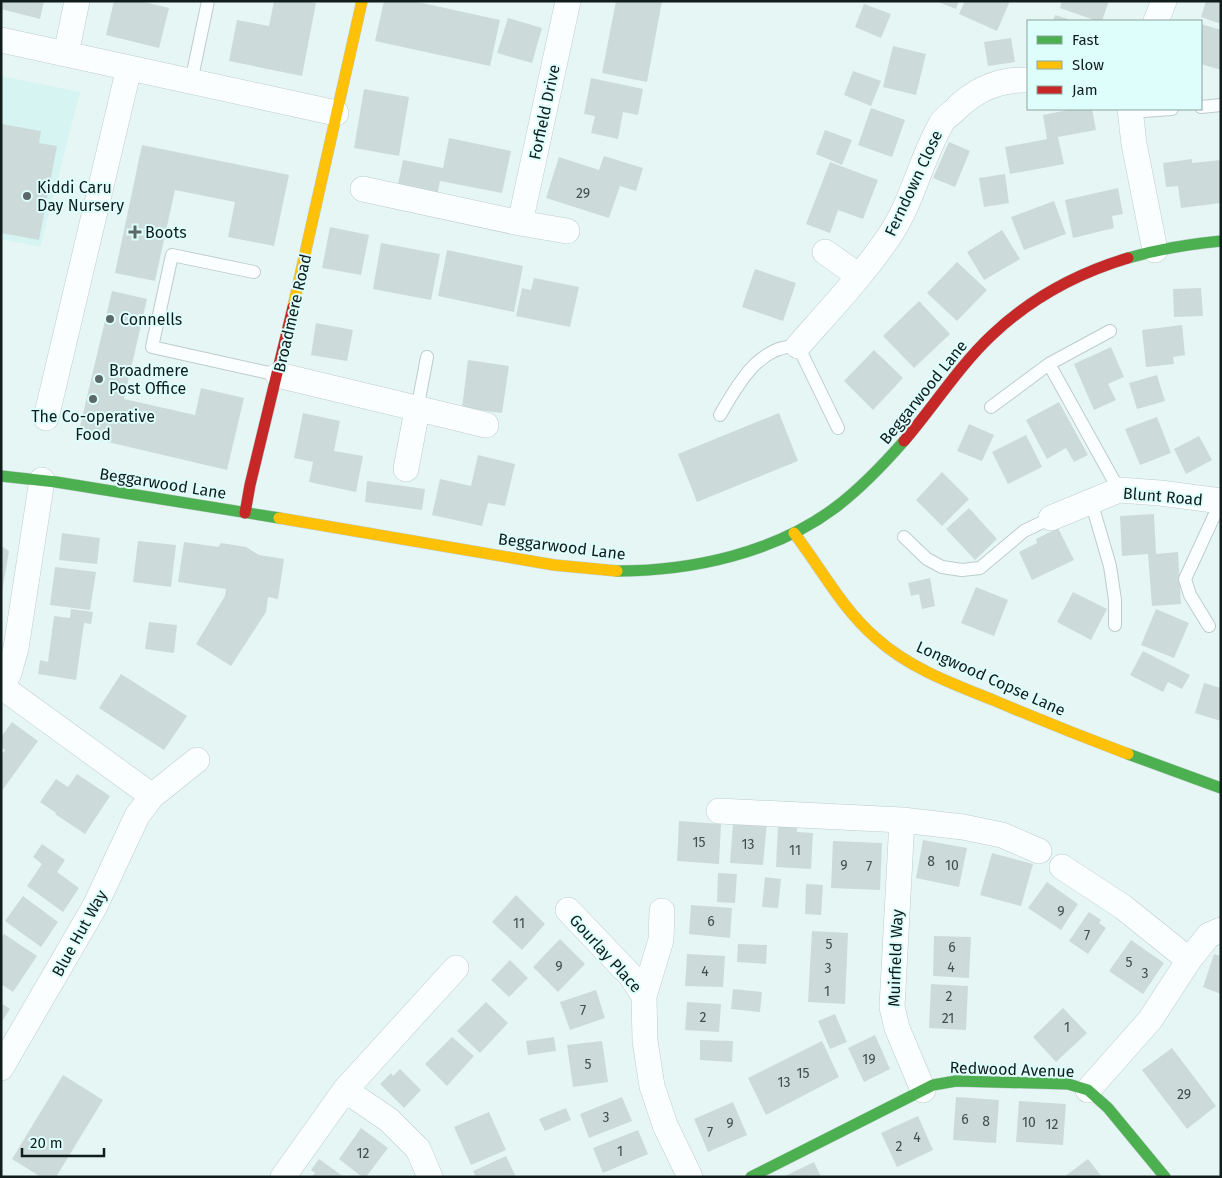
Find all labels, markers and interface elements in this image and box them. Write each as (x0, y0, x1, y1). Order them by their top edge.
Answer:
legend (1027, 20, 1202, 110)
text: Fast (1072, 31, 1099, 49)
text: Slow (1072, 56, 1104, 74)
street label: Forfield Drive (525, 63, 564, 161)
text: Jam (1072, 81, 1098, 99)
street label: Ferndown Close (881, 127, 946, 239)
place label: Kiddi Caru Day Nursery (37, 178, 124, 215)
house number: 29 (576, 185, 590, 202)
marker: Kiddi Caru Day Nursery (21, 190, 33, 202)
place label: Boots (145, 223, 187, 242)
marker: Boots (129, 226, 141, 238)
street label: Broadmere Road (270, 252, 315, 374)
place label: Connells (120, 310, 182, 329)
marker: Connells (104, 313, 116, 325)
street label: Beggarwood Lane (876, 337, 971, 448)
place label: Broadmere Post Office (109, 361, 189, 398)
marker: Broadmere Post Office (93, 373, 105, 385)
marker: The Co-operative Food (87, 393, 99, 405)
place label: The Co-operative Food (31, 407, 155, 444)
street label: Beggarwood Lane (98, 464, 228, 503)
street label: Blunt Road (1122, 484, 1204, 509)
street label: Beggarwood Lane (497, 529, 627, 564)
street label: Longwood Copse Lane (913, 637, 1068, 720)
house number: 15 (692, 834, 706, 851)
house number: 13 (741, 836, 755, 853)
house number: 11 (789, 842, 801, 859)
house number: 8 (927, 853, 935, 870)
house number: 9 (840, 857, 848, 874)
house number: 10 (945, 857, 959, 874)
house number: 7 (866, 858, 872, 875)
street label: Blue Hut Way (48, 887, 111, 980)
house number: 9 (1057, 903, 1065, 920)
street label: Muirfield Way (884, 909, 907, 1007)
street label: Gourlay Place (566, 910, 646, 996)
house number: 6 (707, 913, 715, 930)
house number: 11 (513, 915, 525, 932)
house number: 7 (1084, 927, 1090, 944)
house number: 5 (825, 936, 833, 953)
house number: 6 (948, 939, 956, 956)
house number: 5 (1125, 954, 1133, 971)
house number: 9 (555, 958, 563, 975)
house number: 4 (947, 959, 955, 976)
house number: 3 (825, 960, 832, 977)
house number: 4 (701, 963, 709, 980)
house number: 3 (1142, 965, 1149, 982)
house number: 1 (824, 983, 830, 1000)
house number: 2 (946, 988, 953, 1005)
house number: 7 (580, 1002, 586, 1019)
house number: 2 (700, 1009, 707, 1026)
house number: 21 (942, 1010, 954, 1027)
house number: 1 (1064, 1019, 1070, 1036)
house number: 19 (862, 1051, 876, 1068)
house number: 5 (584, 1056, 592, 1073)
street label: Redwood Avenue (949, 1058, 1075, 1081)
house number: 15 (796, 1065, 810, 1082)
house number: 13 (777, 1074, 791, 1091)
house number: 29 (1177, 1086, 1191, 1103)
house number: 3 (603, 1109, 610, 1126)
house number: 6 (961, 1111, 969, 1128)
house number: 8 (982, 1113, 990, 1130)
house number: 10 (1022, 1114, 1036, 1131)
house number: 9 (726, 1115, 734, 1132)
house number: 12 (1046, 1116, 1059, 1133)
house number: 7 (707, 1124, 713, 1141)
scale bar (22, 1126, 105, 1158)
house number: 4 (913, 1129, 921, 1146)
text: 20 m (30, 1134, 63, 1152)
house number: 2 (896, 1138, 903, 1155)
house number: 1 (617, 1143, 623, 1160)
house number: 12 (357, 1145, 370, 1162)

